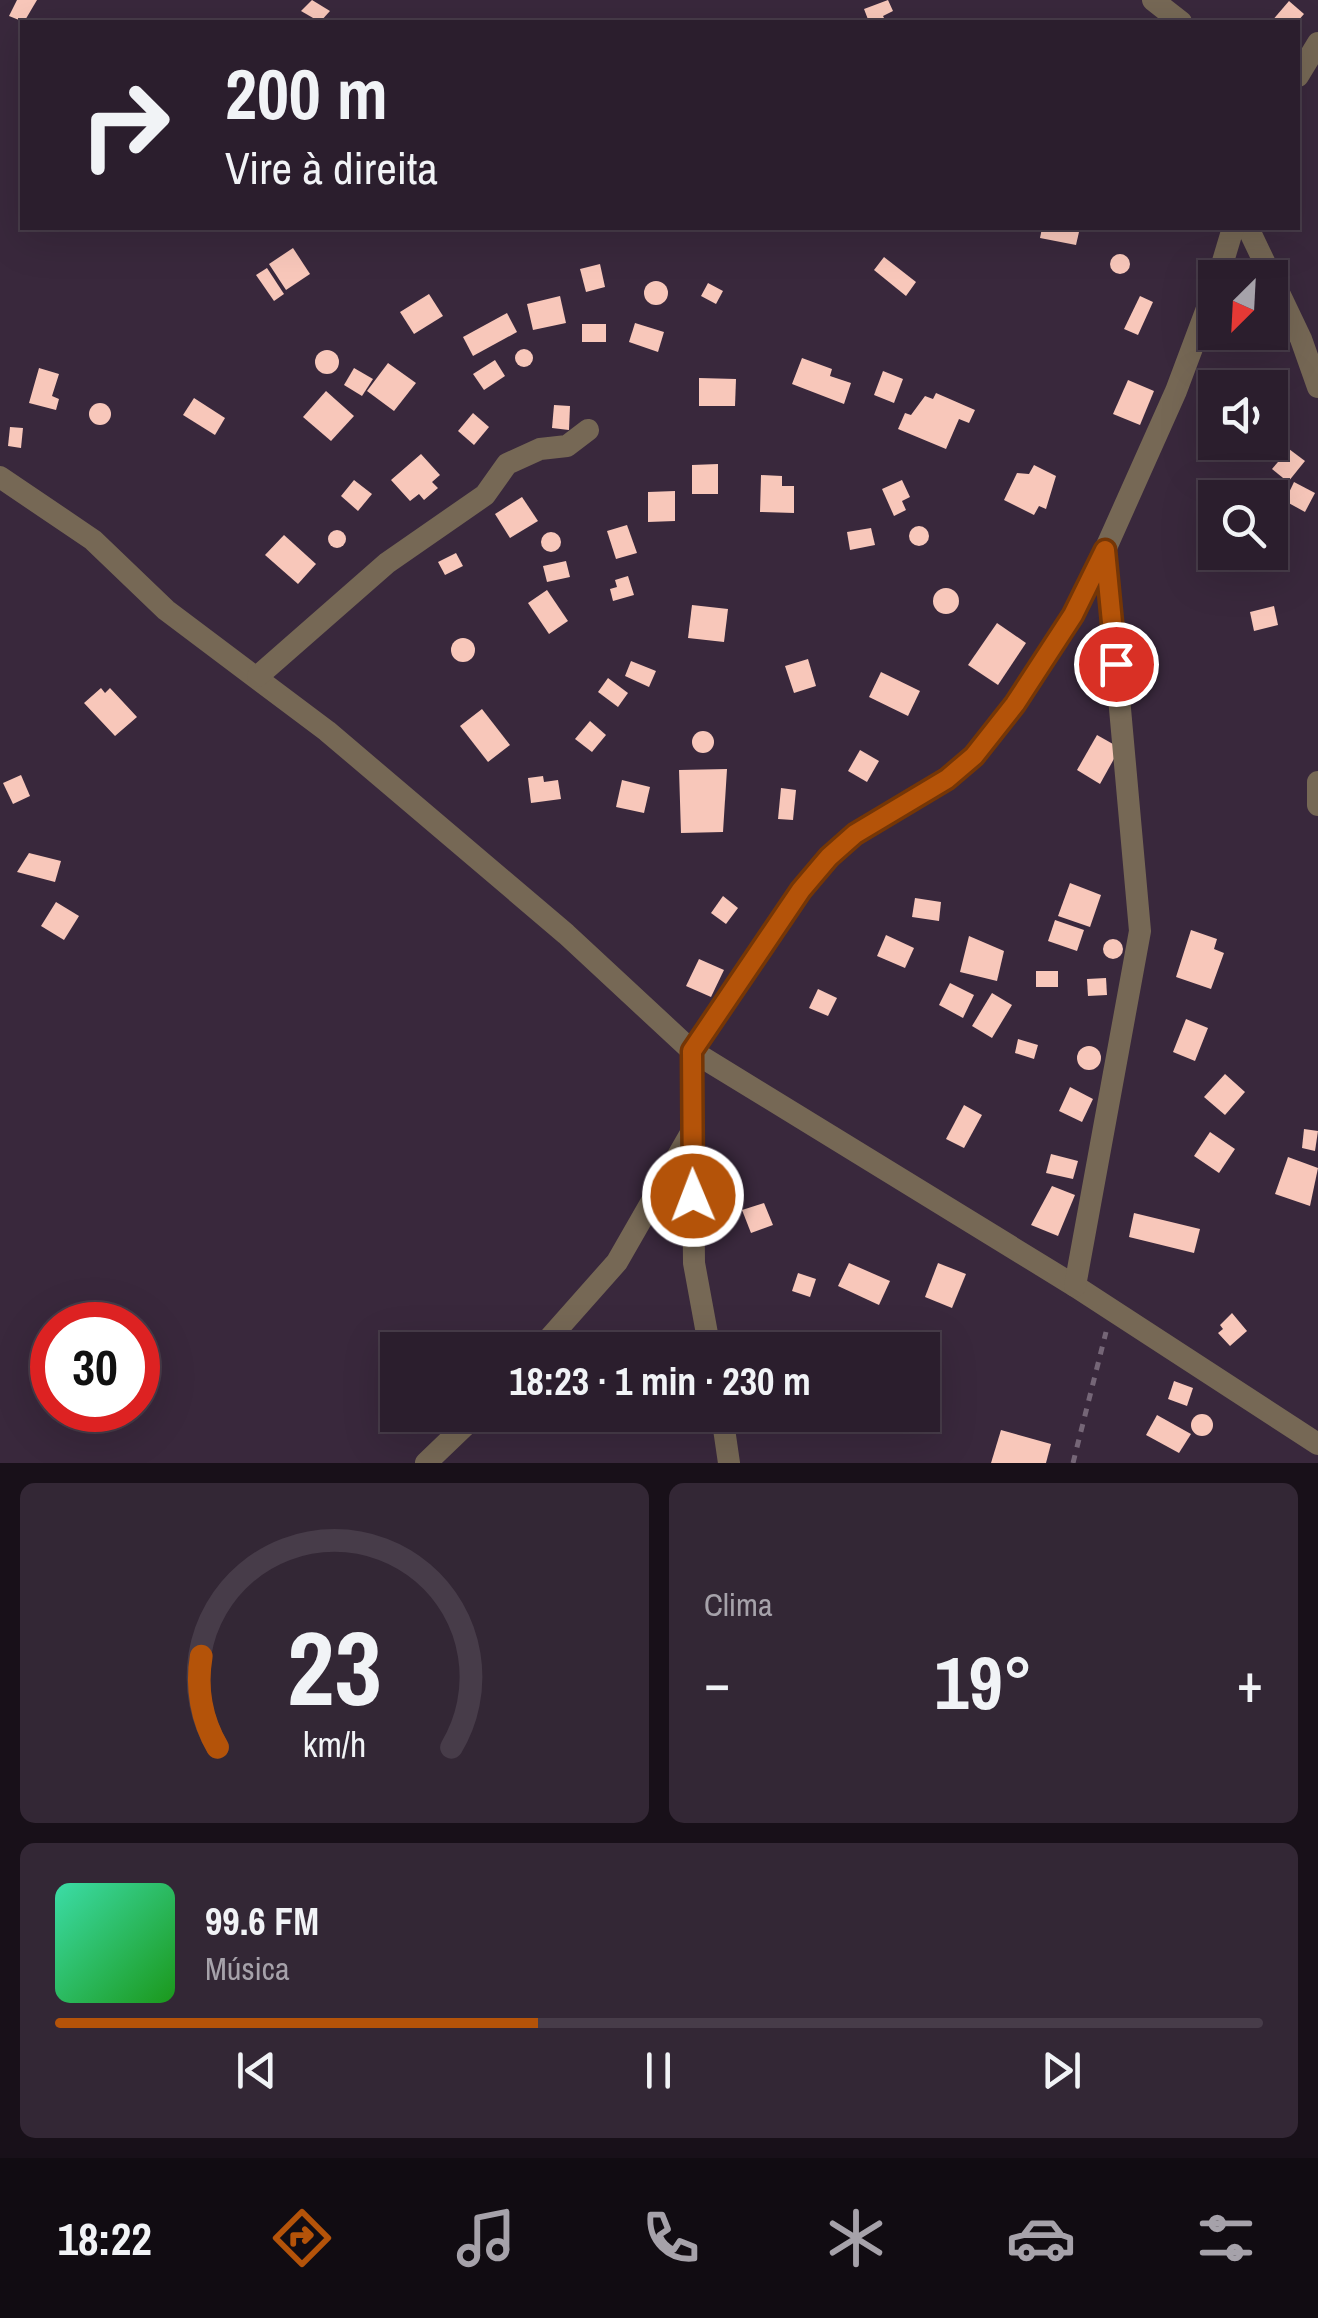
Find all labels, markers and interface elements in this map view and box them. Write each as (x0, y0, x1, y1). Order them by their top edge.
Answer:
text: 200 m (225, 47, 388, 141)
icon: right (60, 60, 190, 190)
text: Vire à direita (225, 137, 438, 198)
north arrow (1198, 260, 1288, 350)
map controls (1198, 260, 1288, 570)
button: sound (1198, 370, 1288, 460)
button: search (1198, 480, 1288, 570)
pin (1074, 622, 1159, 707)
icon: arrive (1089, 637, 1144, 692)
position arrow (641, 1144, 745, 1248)
speed limit sign: 30 (30, 1302, 160, 1432)
text: 18:23 · 1 min · 230 m (509, 1356, 811, 1407)
text: Clima (704, 1583, 773, 1626)
text: 23 (287, 1597, 382, 1737)
text: 19° (934, 1631, 1033, 1732)
text: − (704, 1645, 730, 1719)
text: + (1237, 1645, 1263, 1719)
text: km/h (303, 1720, 366, 1768)
text: 99.6 FM (205, 1896, 319, 1947)
text: Música (205, 1947, 290, 1990)
icon: previous (229, 2043, 284, 2098)
icon: pause (631, 2043, 686, 2098)
icon: next (1034, 2043, 1089, 2098)
icon: directions (267, 2203, 337, 2273)
icon: music (451, 2203, 521, 2273)
icon: phone (636, 2203, 706, 2273)
icon: climate (821, 2203, 891, 2273)
icon: car (1006, 2203, 1076, 2273)
icon: filters (1191, 2203, 1261, 2273)
text: 18:22 (57, 2208, 152, 2269)

